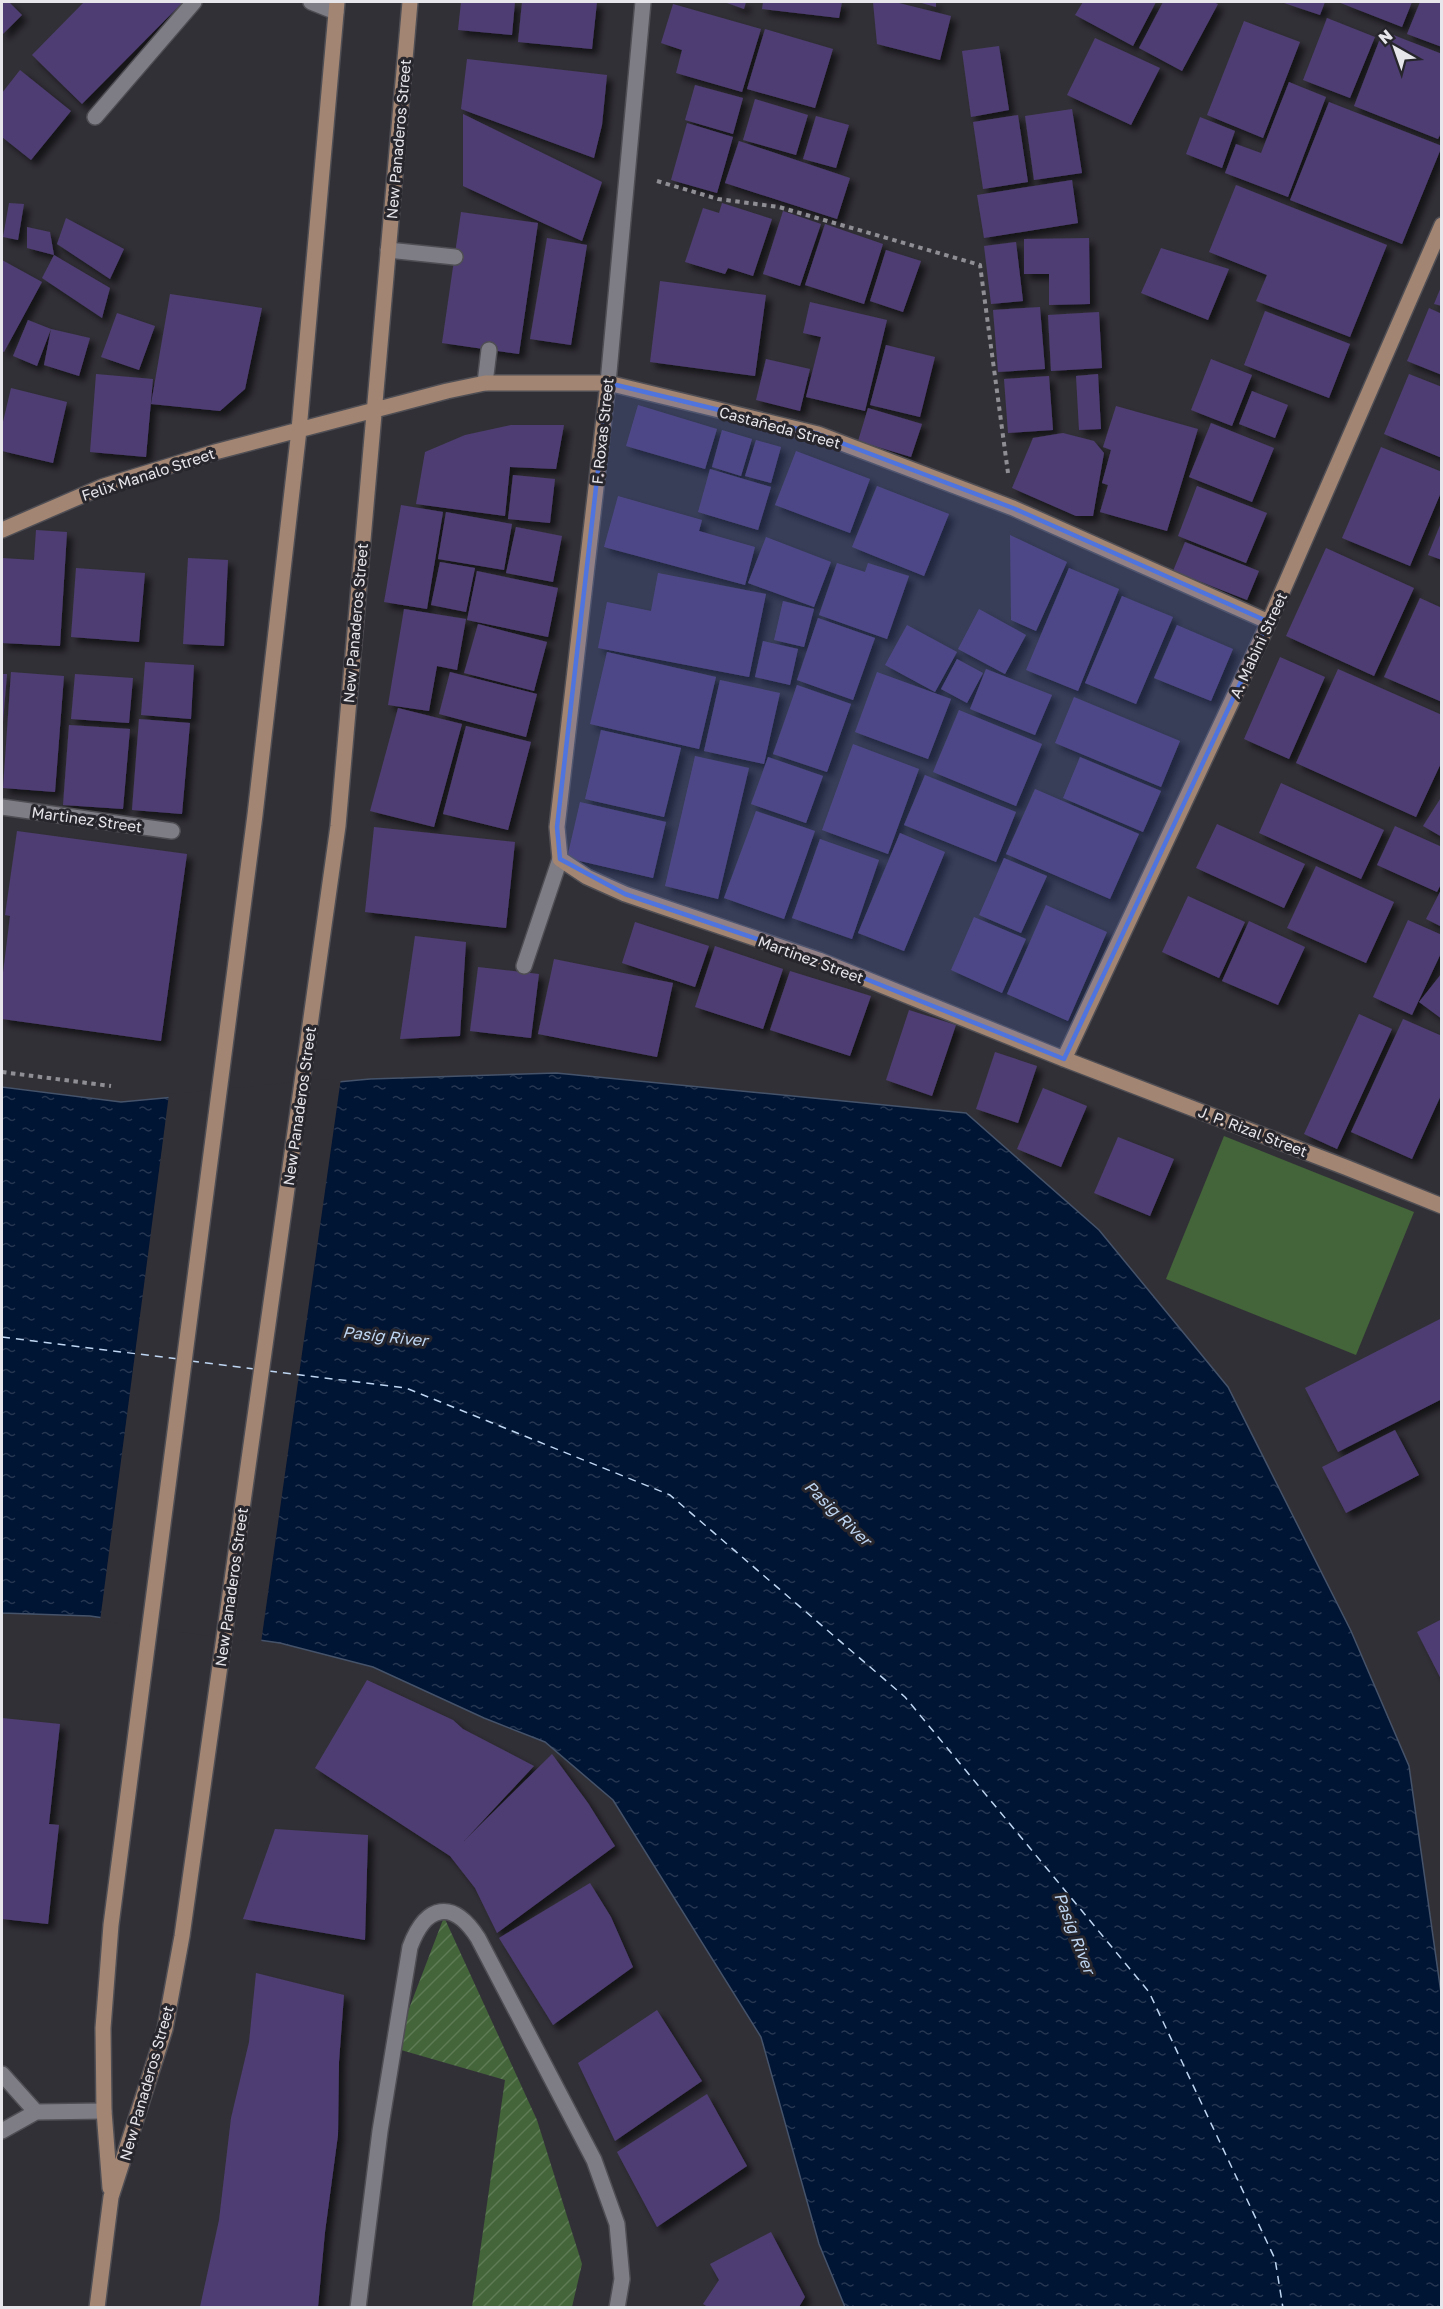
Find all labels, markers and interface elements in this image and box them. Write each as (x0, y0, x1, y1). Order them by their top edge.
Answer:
north arrow (1365, 18, 1425, 78)
text: N (1374, 25, 1396, 48)
street label: New Panaderos Street (382, 58, 414, 220)
street label: F. Roxas Street (587, 377, 617, 485)
street label: Castañeda Street (717, 402, 843, 452)
street label: Felix Manalo Street (79, 444, 217, 504)
street label: New Panaderos Street (339, 542, 371, 704)
street label: A. Mabini Street (1226, 589, 1290, 701)
street label: Martinez Street (31, 802, 143, 836)
street label: Martinez Street (756, 932, 866, 986)
street label: New Panaderos Street (279, 1025, 319, 1187)
street label: J. P. Rizal Street (1196, 1102, 1310, 1160)
water label: Pasig River (342, 1322, 431, 1351)
water label: Pasig River (800, 1476, 878, 1552)
street label: New Panaderos Street (211, 1506, 251, 1668)
water label: Pasig River (1050, 1890, 1101, 1979)
street label: New Panaderos Street (115, 2003, 177, 2163)

